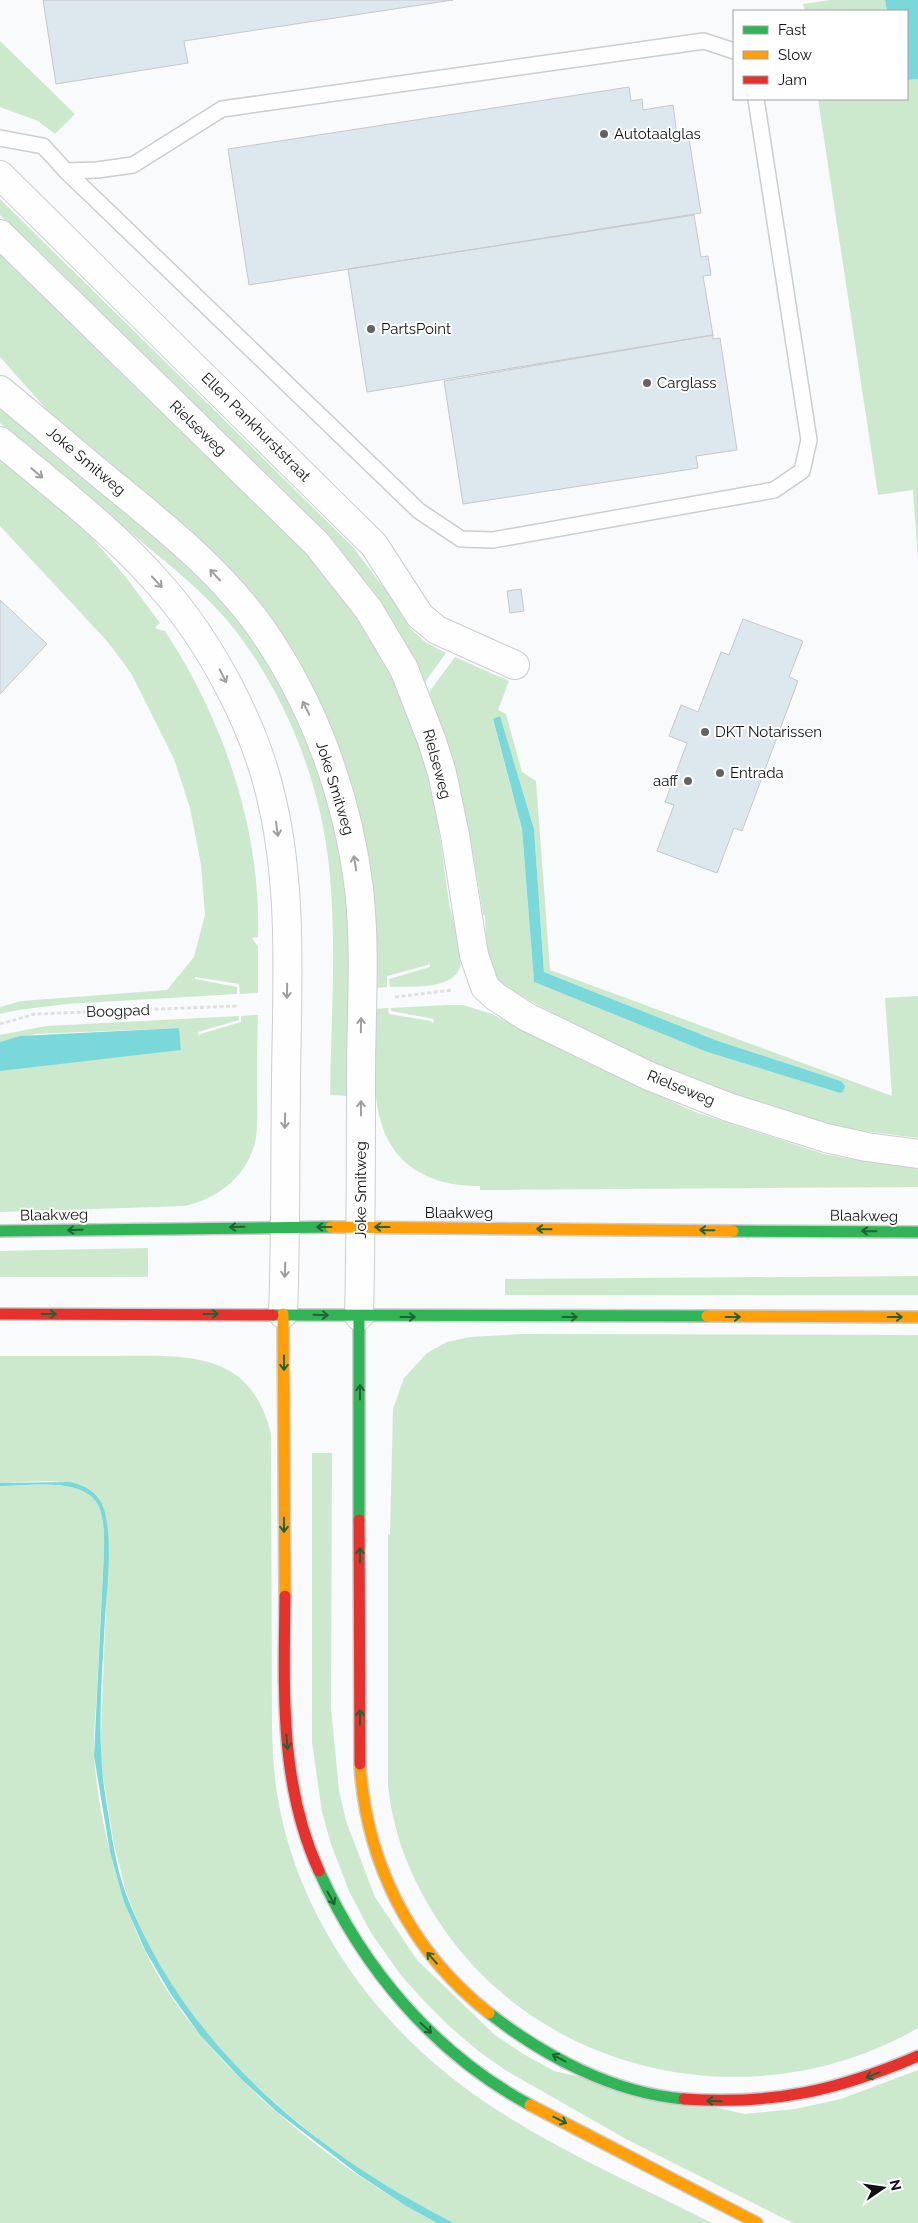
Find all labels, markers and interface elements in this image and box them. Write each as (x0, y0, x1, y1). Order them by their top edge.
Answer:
legend (733, 10, 908, 100)
text: Fast (778, 21, 806, 39)
text: Slow (778, 46, 812, 64)
text: Jam (778, 71, 807, 89)
place label: Autotaalglas (614, 125, 701, 143)
marker: Autotaalglas (598, 128, 610, 140)
place label: PartsPoint (381, 320, 451, 338)
marker: PartsPoint (365, 323, 377, 335)
street label: Ellen Pankhurststraat (198, 369, 314, 485)
place label: Carglass (657, 374, 717, 392)
marker: Carglass (641, 377, 653, 389)
street label: Rielseweg (166, 397, 230, 459)
street label: Joke Smitweg (43, 423, 129, 499)
one-way arrow (31, 467, 44, 478)
one-way arrow (209, 568, 221, 581)
one-way arrow (151, 576, 163, 588)
one-way arrow (219, 668, 228, 683)
one-way arrow (301, 701, 310, 716)
place label: DKT Notarissen (715, 723, 822, 741)
marker: DKT Notarissen (699, 726, 711, 738)
street label: Rielseweg (419, 727, 455, 801)
street label: Joke Smitweg (312, 739, 358, 837)
place label: Entrada (730, 764, 784, 782)
marker: Entrada (714, 767, 726, 779)
place label: aaff (653, 772, 678, 790)
marker: aaff (682, 775, 694, 787)
one-way arrow (272, 820, 282, 836)
one-way arrow (349, 855, 359, 871)
one-way arrow (282, 982, 292, 998)
street label: Boogpad (86, 1001, 150, 1021)
one-way arrow (356, 1017, 366, 1033)
street label: Rielseweg (644, 1066, 718, 1110)
one-way arrow (356, 1101, 366, 1117)
one-way arrow (281, 1113, 290, 1129)
street label: Joke Smitweg (352, 1141, 370, 1239)
street label: Blaakweg (425, 1204, 493, 1222)
street label: Blaakweg (20, 1205, 88, 1225)
street label: Blaakweg (830, 1206, 898, 1226)
one-way arrow (316, 1222, 332, 1232)
one-way arrow (374, 1222, 390, 1232)
one-way arrow (230, 1223, 246, 1232)
one-way arrow (537, 1224, 553, 1233)
one-way arrow (67, 1225, 84, 1235)
one-way arrow (699, 1225, 716, 1235)
one-way arrow (862, 1227, 878, 1236)
one-way arrow (280, 1262, 289, 1278)
one-way arrow (40, 1309, 56, 1319)
one-way arrow (202, 1309, 219, 1319)
one-way arrow (312, 1310, 329, 1320)
one-way arrow (400, 1312, 416, 1321)
one-way arrow (562, 1312, 578, 1322)
one-way arrow (724, 1312, 741, 1322)
one-way arrow (887, 1312, 903, 1322)
one-way arrow (279, 1354, 289, 1370)
one-way arrow (355, 1384, 365, 1400)
one-way arrow (279, 1516, 289, 1533)
one-way arrow (355, 1547, 365, 1563)
one-way arrow (355, 1709, 365, 1726)
one-way arrow (282, 1734, 292, 1750)
one-way arrow (326, 1890, 336, 1905)
one-way arrow (427, 1951, 438, 1964)
one-way arrow (420, 2022, 433, 2034)
one-way arrow (552, 2053, 567, 2062)
one-way arrow (866, 2072, 881, 2081)
one-way arrow (707, 2096, 723, 2106)
one-way arrow (552, 2115, 567, 2125)
north arrow (858, 2163, 908, 2213)
text: N (887, 2178, 905, 2192)

